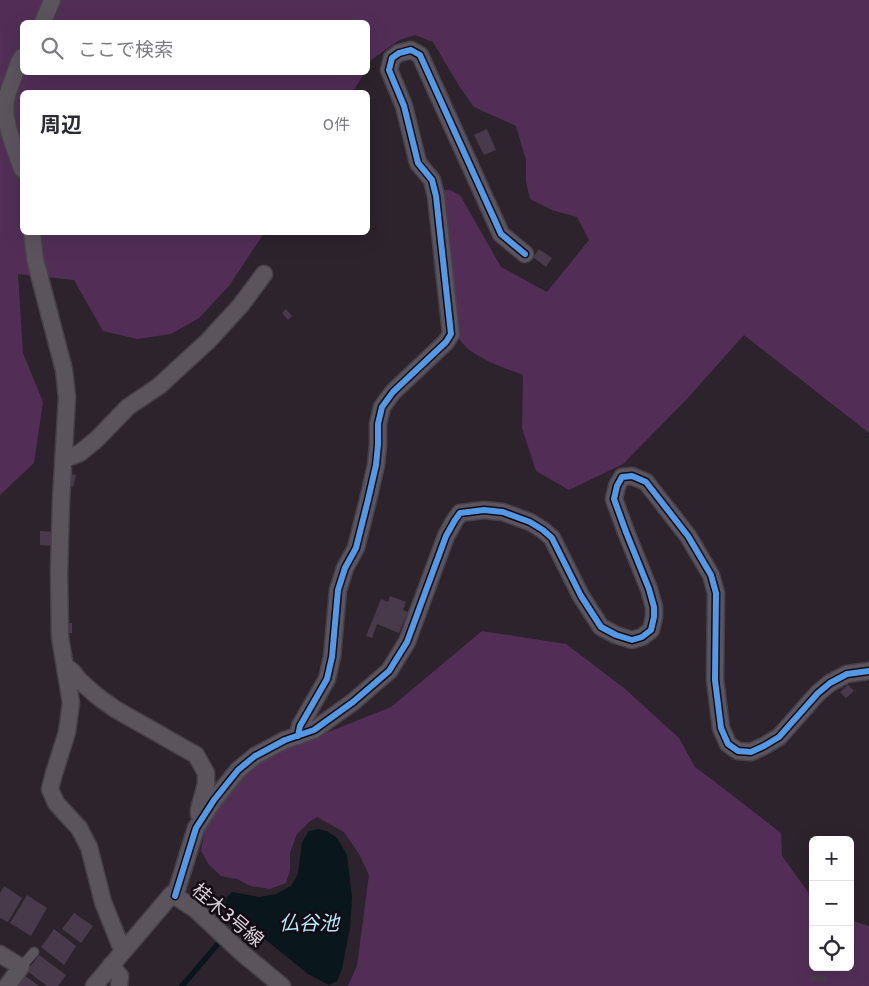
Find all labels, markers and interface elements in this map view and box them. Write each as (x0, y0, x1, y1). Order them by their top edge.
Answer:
search box (20, 20, 370, 75)
icon: search (38, 34, 66, 62)
text: ここで検索 (78, 38, 173, 61)
text: 周辺 (40, 112, 82, 137)
text: 0件 (323, 115, 350, 134)
map controls (809, 836, 854, 971)
button: + (809, 836, 854, 881)
street label: 桂木3号線 (188, 878, 268, 952)
button: − (809, 881, 854, 926)
water label: 仏谷池 (279, 911, 341, 935)
button: locate (809, 926, 854, 971)

